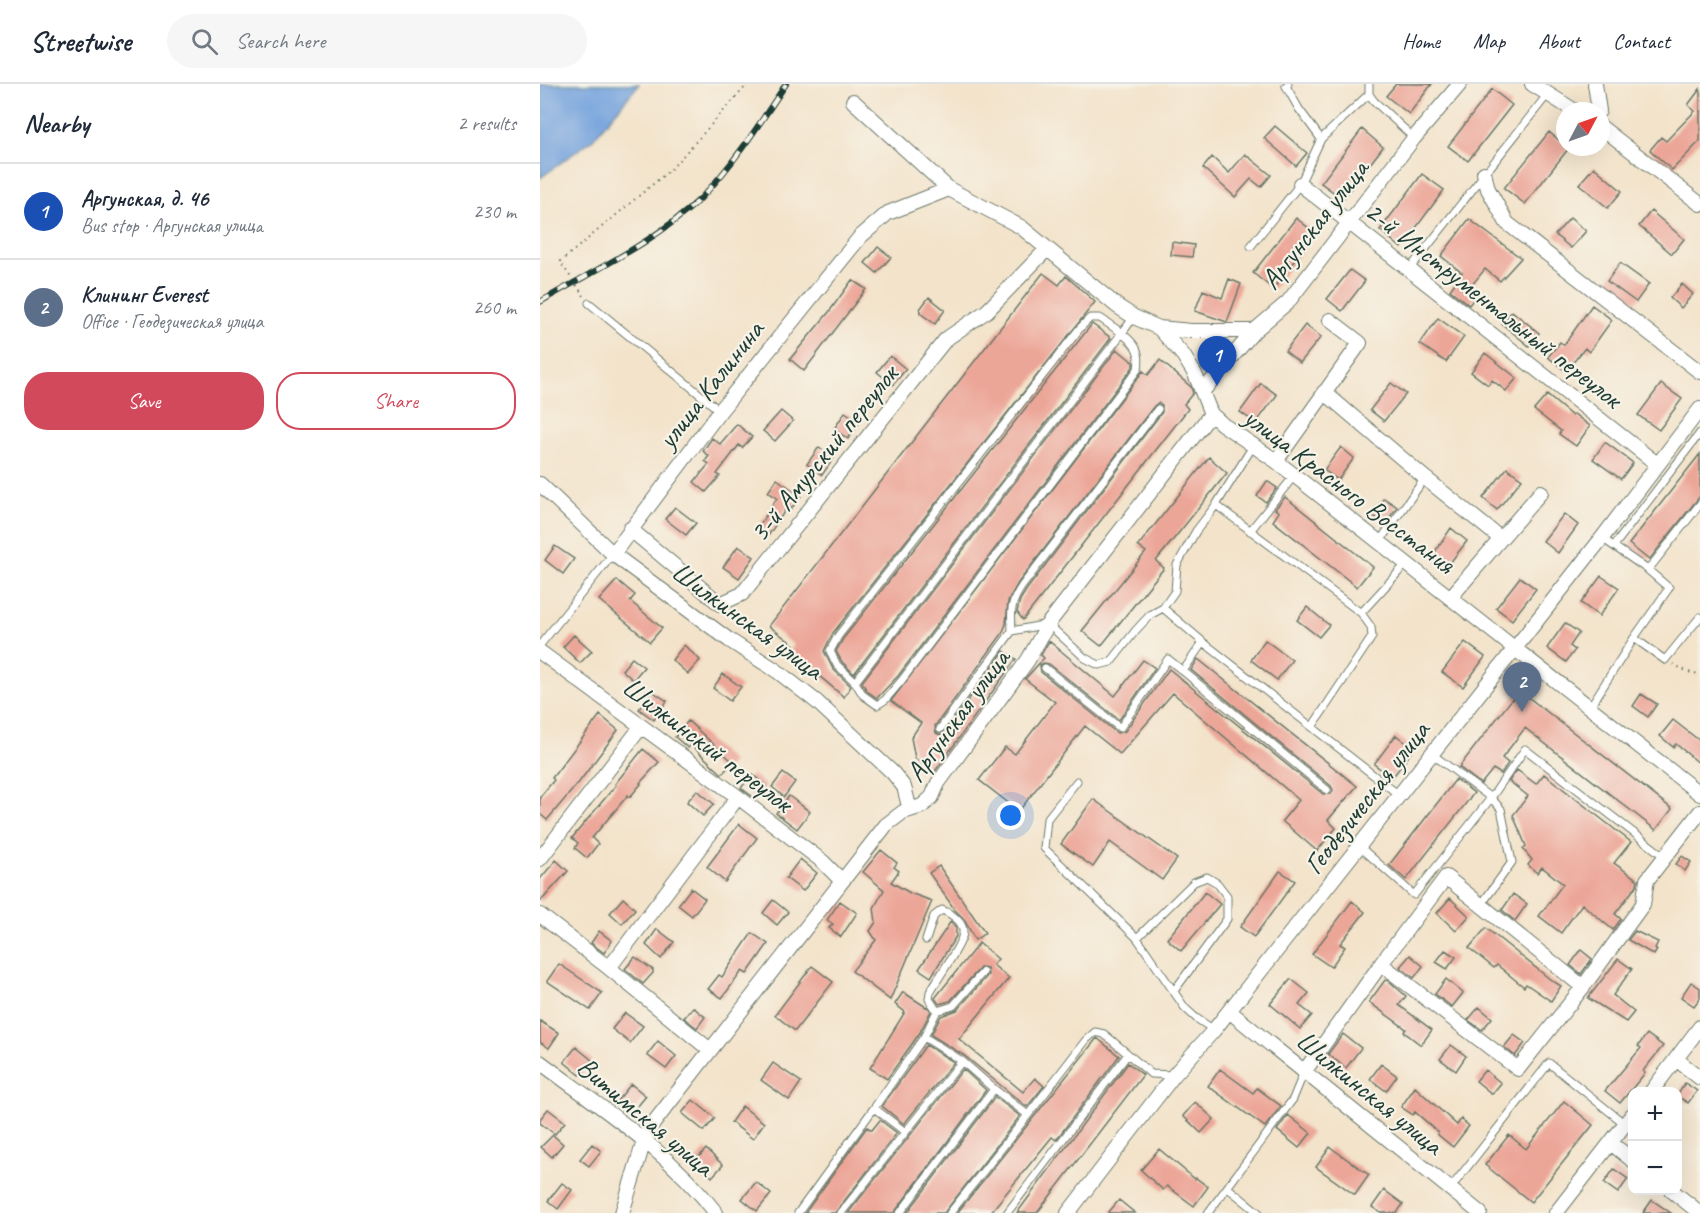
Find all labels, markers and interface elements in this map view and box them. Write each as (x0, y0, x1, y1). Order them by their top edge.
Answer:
search box (167, 14, 587, 68)
text: Streetwise (30, 24, 131, 59)
icon: search (188, 25, 221, 58)
text: Search here (236, 27, 325, 55)
text: Home (1402, 28, 1440, 54)
text: Map (1473, 28, 1505, 54)
text: About (1538, 28, 1580, 54)
text: Contact (1613, 28, 1670, 54)
north arrow (1556, 102, 1610, 156)
text: Nearby (24, 107, 89, 140)
text: 2 results (457, 111, 516, 136)
street label: Аргунская улица (1253, 150, 1378, 296)
text: Аргунская, д. 46 (81, 185, 208, 213)
street label: 2-й Инструментальный переулок (1358, 193, 1631, 417)
text: 1 (39, 199, 48, 224)
text: 230 m (473, 199, 516, 224)
text: Bus stop · Аргунская улица (81, 213, 263, 238)
text: Клининг Everest (81, 281, 208, 309)
text: 2 (39, 295, 48, 320)
text: 260 m (473, 295, 516, 320)
text: Office · Геодезическая улица (81, 309, 263, 334)
street label: улица Калинина (648, 312, 772, 457)
pin: 1 (1198, 336, 1236, 386)
street label: 3-й Амурский переулок (741, 356, 907, 549)
button: Save (24, 372, 264, 430)
button: Share (276, 372, 516, 430)
street label: улица Красного Восстания (1236, 398, 1463, 582)
street label: Шилкинская улица (665, 554, 832, 688)
street label: Аргунская улица (898, 640, 1019, 788)
pin: 2 (1502, 662, 1542, 712)
street label: Шилкинский переулок (616, 669, 802, 821)
street label: Геодезическая улица (1296, 712, 1438, 881)
your location (996, 801, 1025, 830)
street label: Шилкинская улица (1289, 1022, 1452, 1163)
street label: Витимская улица (570, 1049, 723, 1185)
map controls (1628, 1087, 1682, 1195)
button: + (1628, 1087, 1682, 1141)
button: − (1628, 1141, 1682, 1195)

